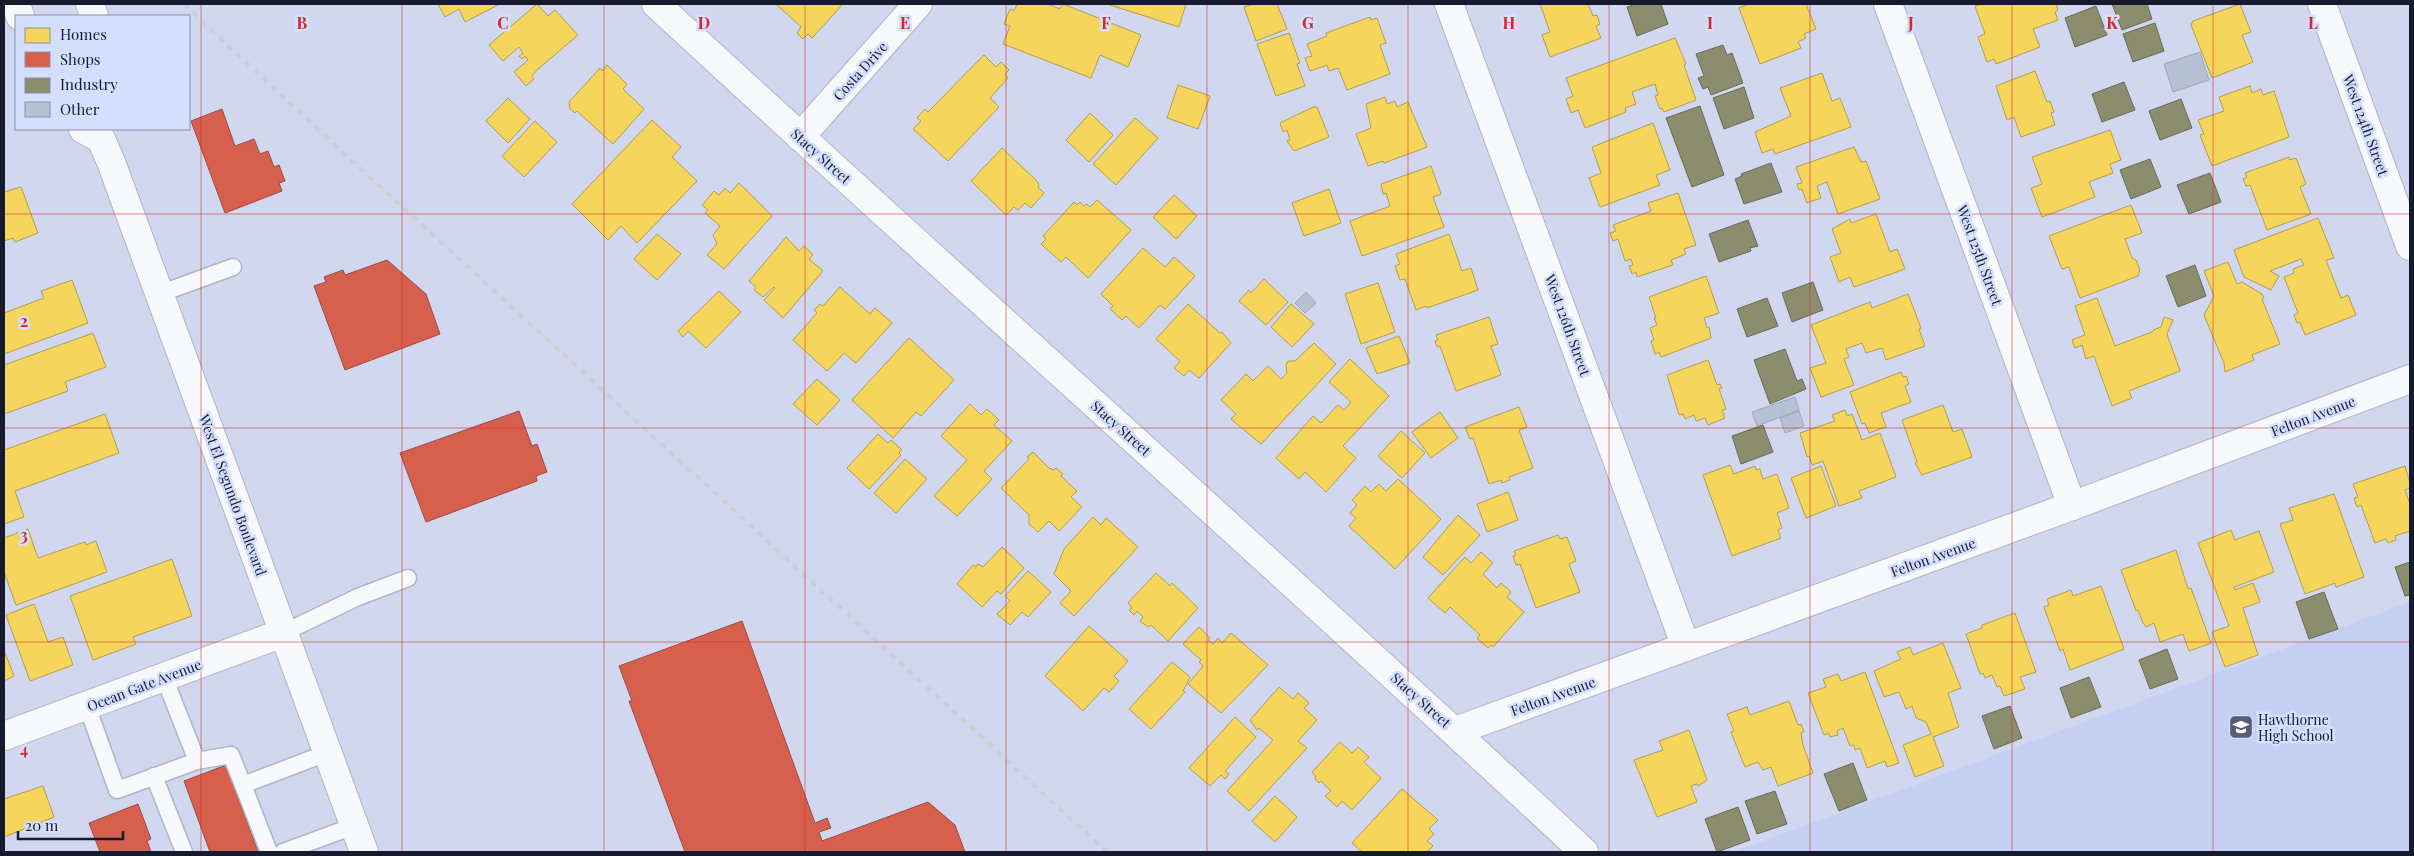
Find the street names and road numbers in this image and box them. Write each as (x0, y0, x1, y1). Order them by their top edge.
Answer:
street label: Costa Drive (828, 37, 892, 105)
street label: West 124th Street (2339, 71, 2393, 179)
street label: Stacy Street (787, 124, 856, 189)
street label: West 125th Street (1953, 201, 2007, 309)
street label: West 126th Street (1540, 271, 1596, 379)
street label: Felton Avenue (2268, 391, 2358, 441)
street label: Stacy Street (1087, 396, 1156, 461)
street label: West El Segundo Boulevard (195, 411, 271, 578)
street label: Felton Avenue (1888, 533, 1978, 581)
street label: Ocean Gate Avenue (84, 654, 204, 716)
street label: Stacy Street (1387, 668, 1456, 733)
street label: Felton Avenue (1508, 672, 1598, 720)

